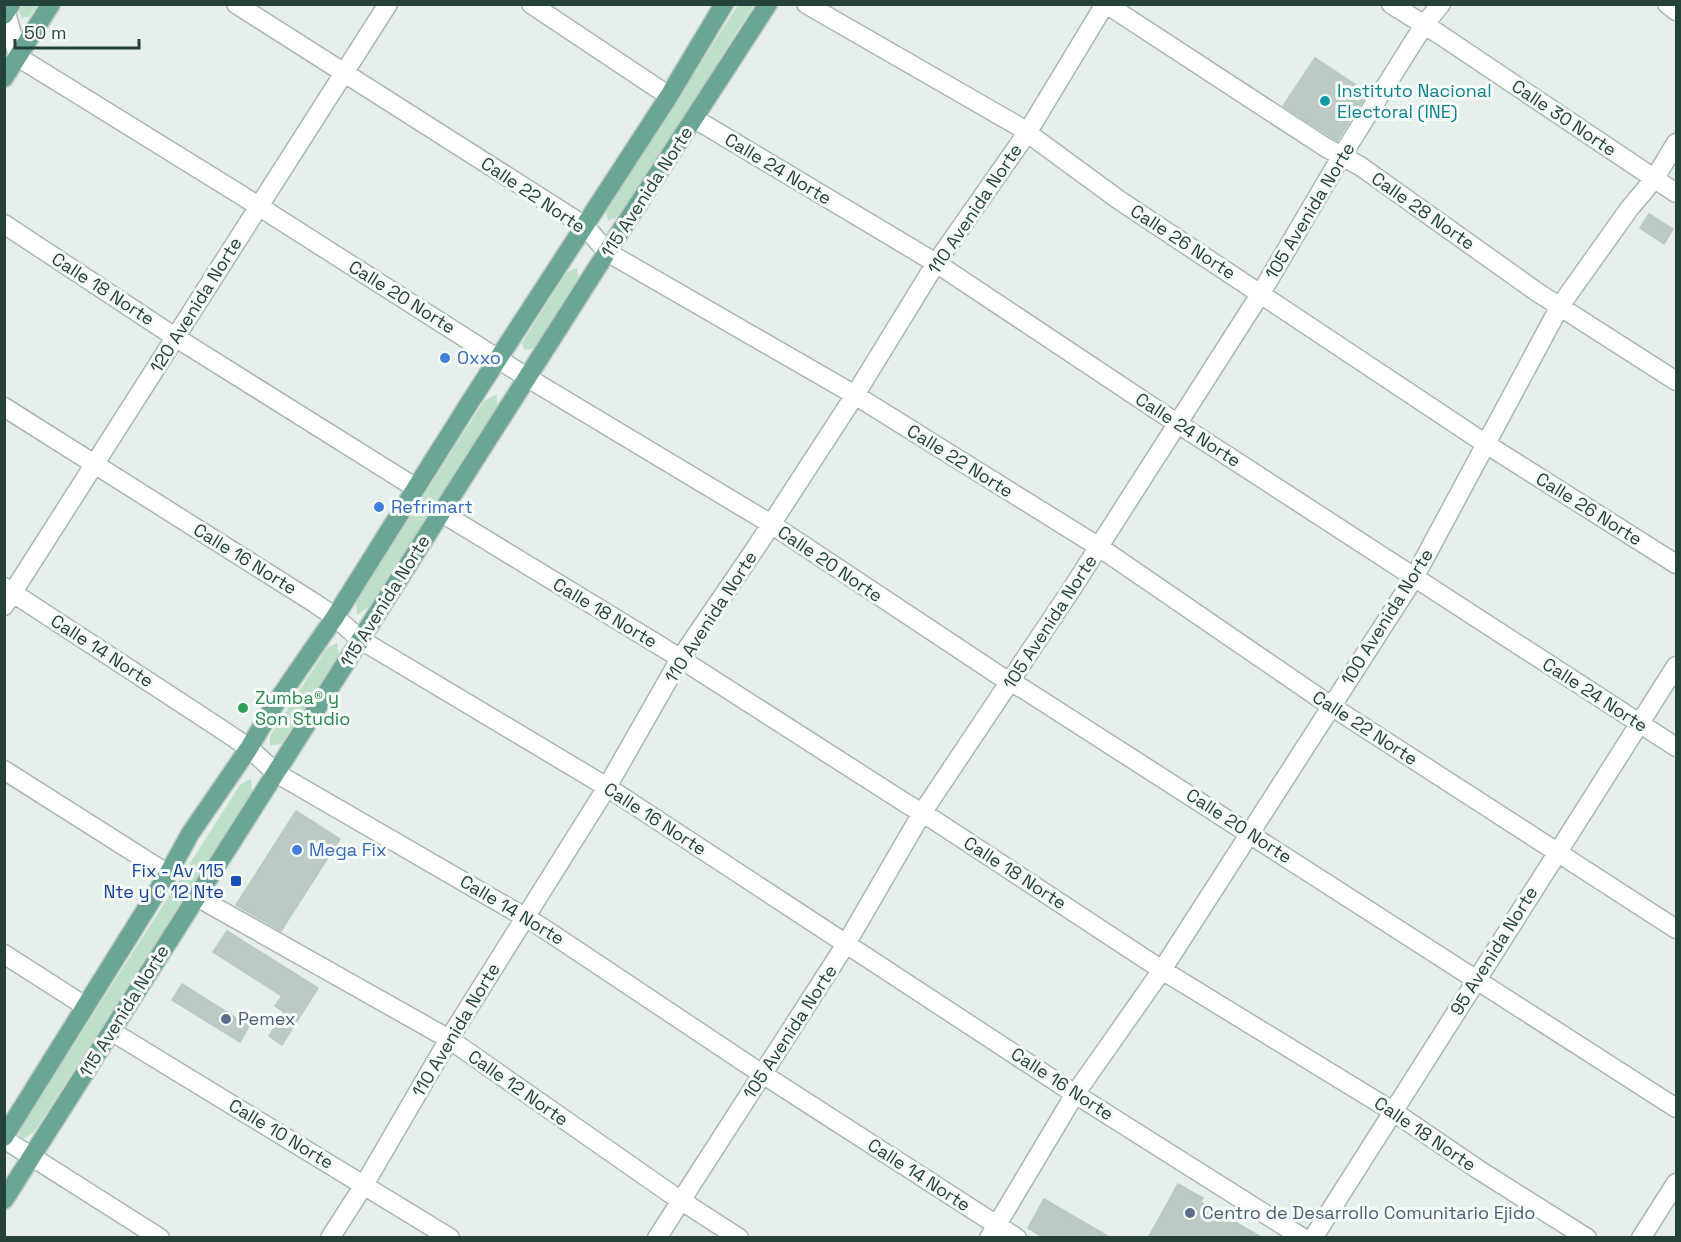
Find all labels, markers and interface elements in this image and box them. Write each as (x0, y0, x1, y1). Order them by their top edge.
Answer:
scale bar (15, 12, 140, 50)
text: 50 m (24, 21, 66, 44)
street label: Calle 30 Norte (1507, 74, 1621, 161)
place label: Instituto Nacional Electoral (INE) (1337, 79, 1492, 123)
marker: Instituto Nacional Electoral (INE) (1318, 94, 1332, 108)
street label: 115 Avenida Norte (596, 122, 698, 262)
street label: Calle 24 Norte (721, 128, 836, 210)
street label: 105 Avenida Norte (1260, 138, 1360, 283)
street label: 110 Avenida Norte (922, 139, 1027, 278)
street label: Calle 22 Norte (477, 151, 590, 238)
street label: Calle 28 Norte (1367, 166, 1480, 255)
street label: Calle 26 Norte (1126, 199, 1240, 284)
street label: 120 Avenida Norte (145, 233, 247, 377)
street label: Calle 18 Norte (48, 247, 159, 330)
street label: Calle 20 Norte (345, 255, 460, 339)
place label: Oxxo (457, 346, 501, 369)
marker: Oxxo (438, 351, 452, 365)
street label: Calle 24 Norte (1131, 387, 1245, 472)
street label: Calle 22 Norte (903, 419, 1018, 502)
street label: Calle 26 Norte (1532, 467, 1647, 550)
place label: Refrimart (391, 495, 473, 518)
marker: Refrimart (372, 500, 386, 514)
street label: Calle 16 Norte (189, 518, 301, 600)
street label: Calle 20 Norte (773, 520, 887, 607)
street label: 115 Avenida Norte (335, 530, 435, 671)
street label: 100 Avenida Norte (1335, 544, 1438, 689)
street label: 110 Avenida Norte (659, 547, 762, 687)
street label: 105 Avenida Norte (998, 550, 1102, 693)
street label: Calle 18 Norte (549, 572, 662, 653)
street label: Calle 14 Norte (47, 609, 158, 692)
street label: Calle 24 Norte (1538, 652, 1652, 737)
street label: Calle 22 Norte (1308, 685, 1422, 770)
place label: Zumba® y Son Studio (255, 686, 350, 730)
marker: Zumba® y Son Studio (236, 701, 250, 715)
street label: Calle 16 Norte (600, 777, 711, 860)
street label: Calle 20 Norte (1182, 783, 1296, 868)
street label: Calle 18 Norte (960, 831, 1071, 914)
place label: Mega Fix (309, 838, 387, 861)
marker: Mega Fix (290, 843, 304, 857)
place label: Fix - Av 115 Nte y C 12 Nte (103, 859, 224, 903)
street label: Calle 14 Norte (456, 869, 569, 950)
marker: Fix - Av 115 Nte y C 12 Nte (229, 874, 243, 888)
street label: 95 Avenida Norte (1445, 882, 1542, 1019)
street label: 115 Avenida Norte (74, 940, 174, 1081)
street label: 110 Avenida Norte (406, 958, 505, 1101)
street label: 105 Avenida Norte (738, 960, 842, 1103)
place label: Pemex (238, 1007, 295, 1030)
marker: Pemex (219, 1012, 233, 1026)
street label: Calle 16 Norte (1007, 1042, 1118, 1125)
street label: Calle 12 Norte (464, 1044, 573, 1131)
street label: Calle 18 Norte (1370, 1091, 1481, 1176)
street label: Calle 10 Norte (225, 1093, 338, 1174)
street label: Calle 14 Norte (864, 1133, 975, 1216)
place label: Centro de Desarrollo Comunitario Ejido (1202, 1201, 1535, 1224)
marker: Centro de Desarrollo Comunitario Ejido (1183, 1206, 1197, 1220)

